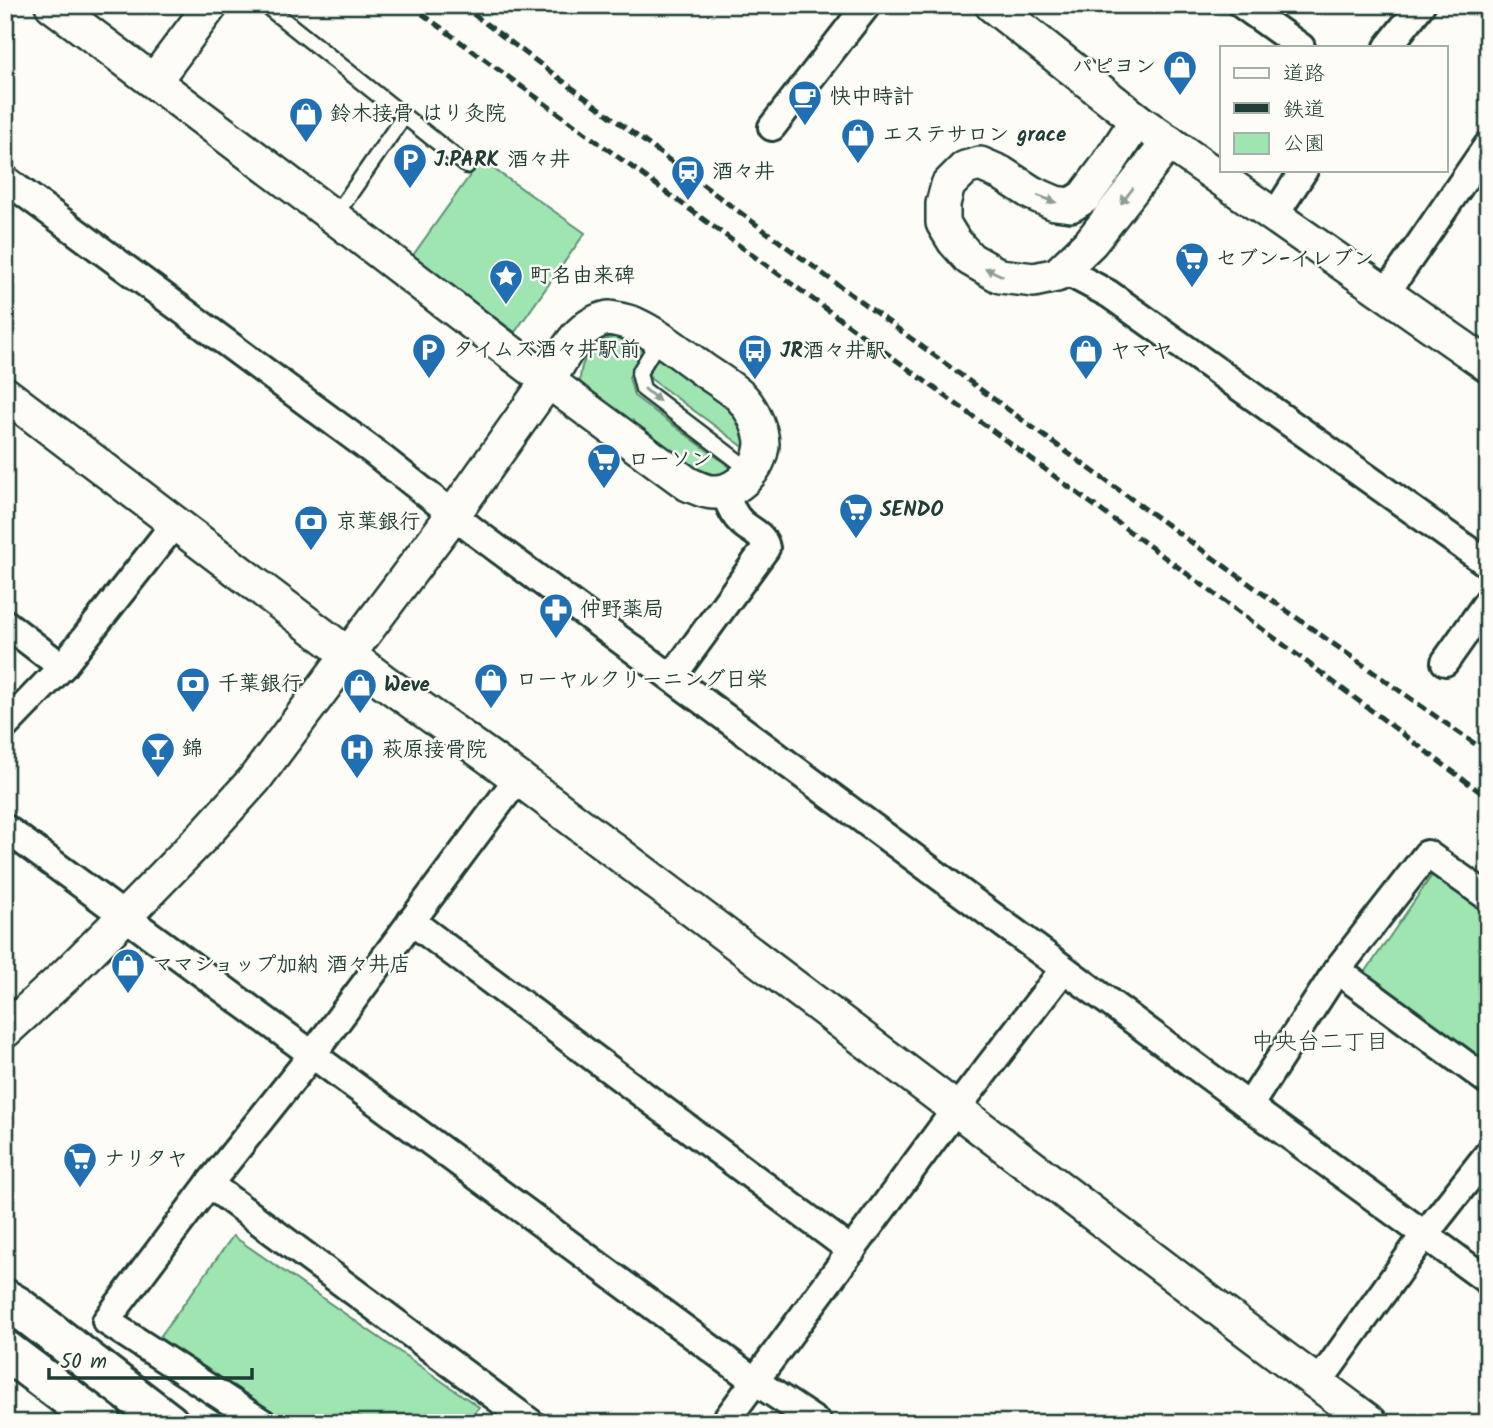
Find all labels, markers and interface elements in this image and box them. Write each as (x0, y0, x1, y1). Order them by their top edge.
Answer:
legend (1220, 46, 1448, 172)
shop icon: パピヨン (1161, 48, 1199, 97)
place label: パピヨン (1072, 51, 1156, 84)
text: 道路 (1283, 58, 1325, 91)
cafe icon: 快中時計 (786, 78, 824, 127)
place label: 快中時計 (830, 81, 914, 114)
text: 鉄道 (1283, 94, 1325, 127)
shop icon: 鈴木接骨 はり灸院 (287, 95, 325, 144)
place label: 鈴木接骨 はり灸院 (330, 98, 506, 131)
shop icon: エステサロン grace (839, 116, 877, 165)
place label: エステサロン grace (882, 119, 1066, 152)
text: 公園 (1283, 128, 1325, 161)
parking icon: J.PARK 酒々井 (391, 141, 429, 190)
place label: J.PARK 酒々井 (434, 144, 570, 177)
station icon: 酒々井 (669, 153, 707, 202)
place label: 酒々井 (712, 156, 775, 189)
one-way arrow (1119, 186, 1134, 204)
one-way arrow (1037, 194, 1058, 205)
supermarket icon: セブン-イレブン (1173, 240, 1211, 289)
place label: セブン-イレブン (1216, 243, 1374, 276)
place icon: 町名由来碑 (487, 257, 525, 306)
place label: 町名由来碑 (530, 260, 635, 293)
one-way arrow (984, 266, 1004, 278)
parking icon: タイムズ酒々井駅前 (410, 331, 448, 380)
bus stop icon: JR酒々井駅 (736, 332, 774, 381)
shop icon: ヤマヤ (1067, 332, 1105, 381)
place label: タイムズ酒々井駅前 (453, 334, 640, 367)
place label: JR酒々井駅 (780, 335, 887, 368)
place label: ヤマヤ (1110, 335, 1173, 368)
one-way arrow (643, 388, 661, 403)
supermarket icon: ローソン (585, 441, 623, 490)
place label: ローソン (628, 444, 712, 477)
supermarket icon: SENDO (837, 491, 875, 540)
place label: SENDO (880, 494, 943, 527)
bank icon: 京葉銀行 (292, 503, 330, 552)
place label: 京葉銀行 (336, 506, 420, 539)
pharmacy icon: 仲野薬局 (537, 591, 575, 640)
place label: 仲野薬局 (580, 594, 664, 627)
shop icon: ローヤルクリーニング日栄 (472, 661, 510, 710)
place label: ローヤルクリーニング日栄 (516, 664, 768, 697)
bank icon: 千葉銀行 (174, 665, 212, 714)
shop icon: Weve (341, 666, 379, 715)
place label: 千葉銀行 (218, 668, 302, 701)
place label: Weve (384, 669, 430, 702)
bar icon: 錦 (139, 730, 177, 779)
hospital icon: 萩原接骨院 (338, 731, 376, 780)
place label: 錦 (182, 733, 203, 766)
place label: 萩原接骨院 (382, 734, 487, 767)
shop icon: ママショップ加納 酒々井店 (109, 946, 147, 995)
place label: ママショップ加納 酒々井店 (152, 949, 410, 982)
district label: 中央台二丁目 (1251, 1025, 1389, 1061)
supermarket icon: ナリタヤ (61, 1140, 99, 1189)
place label: ナリタヤ (104, 1143, 188, 1176)
scale bar (49, 1337, 252, 1381)
text: 50 m (60, 1346, 107, 1379)

